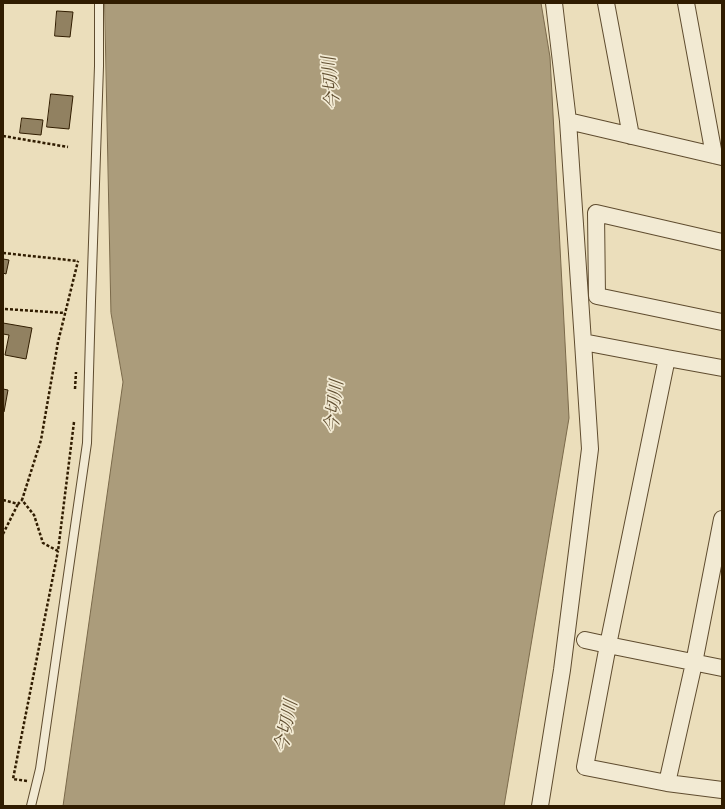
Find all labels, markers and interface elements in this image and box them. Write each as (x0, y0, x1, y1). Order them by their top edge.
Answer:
water label: 今切川 (320, 55, 346, 111)
water label: 今切川 (322, 379, 350, 435)
water label: 今切川 (272, 698, 304, 756)

